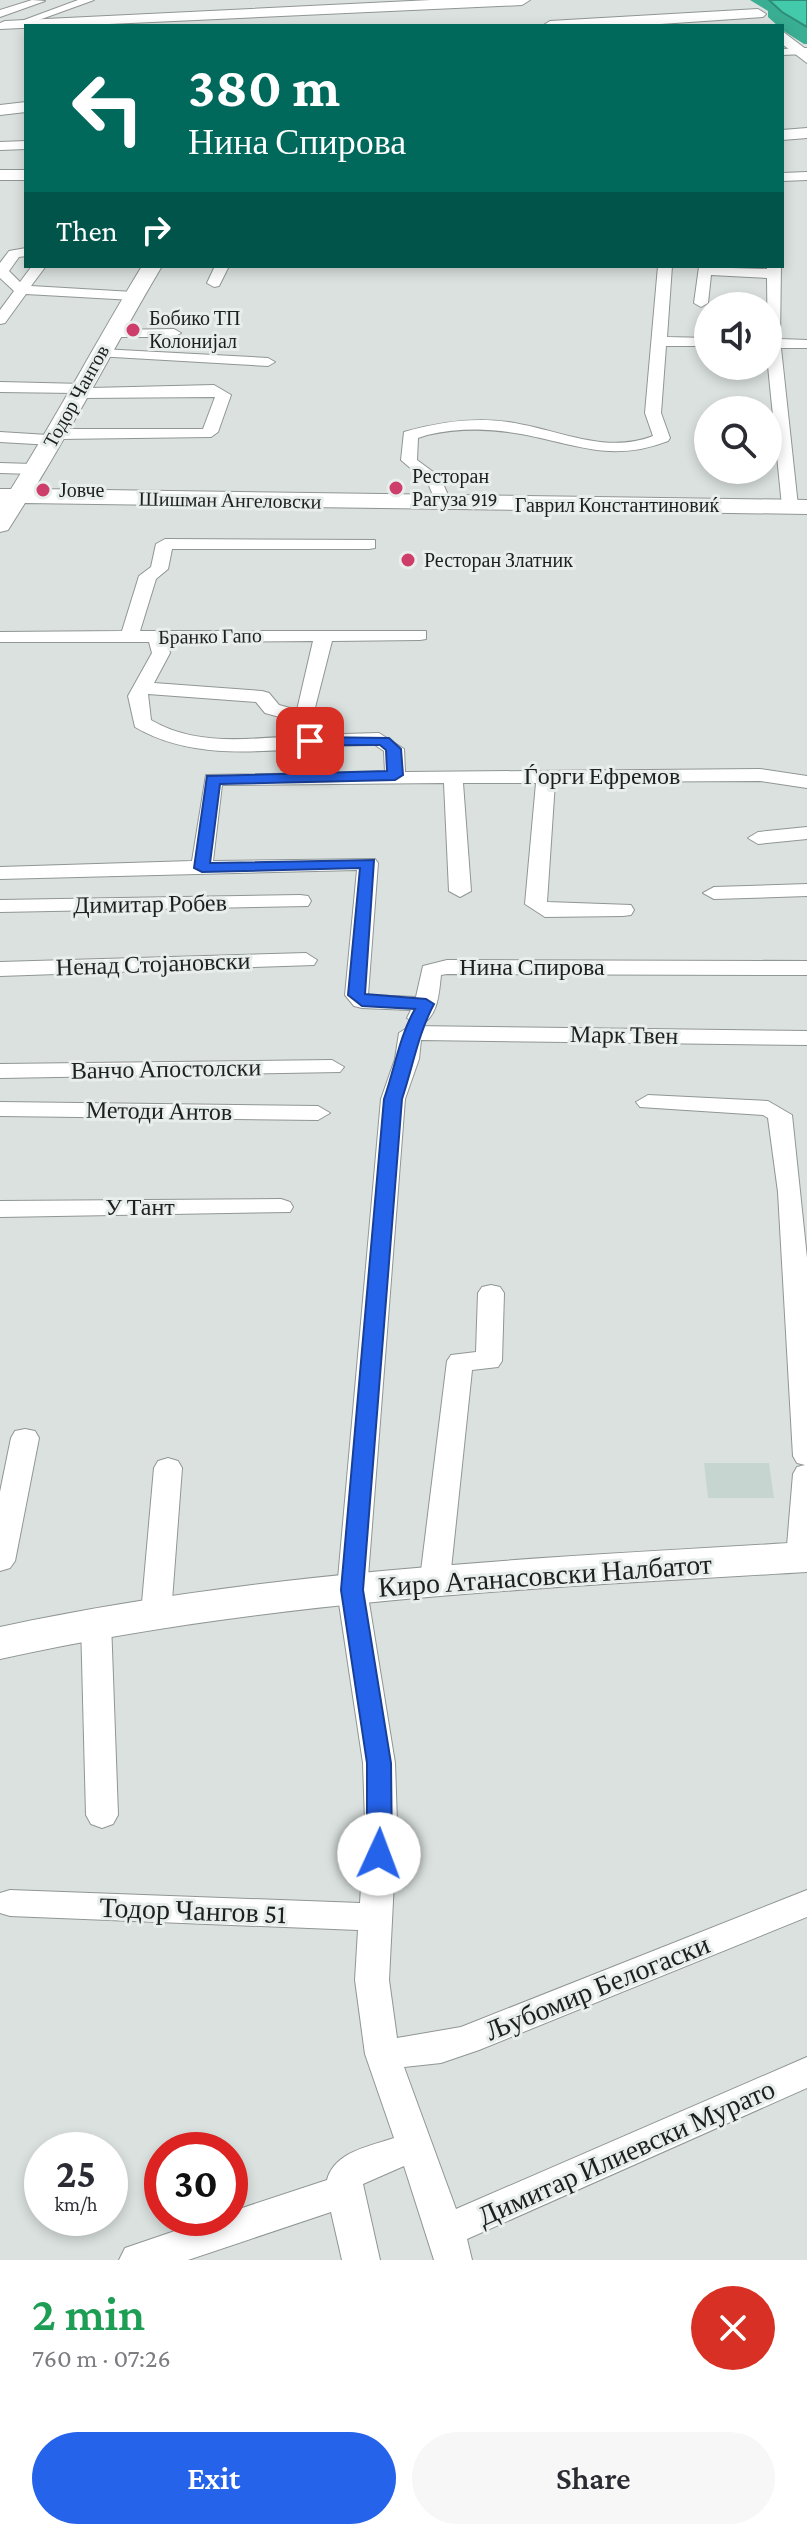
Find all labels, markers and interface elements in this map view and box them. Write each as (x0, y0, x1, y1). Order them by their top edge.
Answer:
icon: left (56, 56, 160, 160)
text: 380 m (188, 56, 340, 118)
text: Нина Спирова (188, 122, 406, 162)
icon: right (134, 208, 178, 252)
text: Then (56, 214, 118, 247)
map controls (694, 292, 782, 484)
button: sound (694, 292, 782, 380)
place label: Бобико ТП Колонијал (149, 307, 240, 353)
marker: Бобико ТП Колонијал (124, 321, 142, 339)
street label: Тодор Чангов (39, 341, 114, 452)
button: search (694, 396, 782, 484)
place label: Ресторан Рагуза 919 (412, 465, 498, 511)
place label: Јовче (59, 479, 105, 501)
marker: Ресторан Рагуза 919 (387, 479, 405, 497)
marker: Јовче (34, 481, 52, 499)
street label: Шишман Ангеловски (138, 487, 322, 513)
street label: Гаврил Константиновиќ (515, 494, 719, 517)
place label: Ресторан Златник (424, 549, 573, 572)
marker: Ресторан Златник (399, 551, 417, 569)
street label: Бранко Гапо (158, 624, 262, 649)
pin (276, 707, 344, 775)
icon: arrive (288, 719, 332, 763)
street label: Ѓорги Ефремов (524, 762, 680, 789)
street label: Димитар Робев (73, 889, 227, 918)
street label: Ненад Стојановски (55, 947, 251, 980)
street label: Нина Спирова (459, 953, 605, 980)
street label: Марк Твен (570, 1020, 679, 1049)
street label: Ванчо Апостолски (71, 1053, 262, 1084)
street label: Методи Антов (86, 1096, 232, 1125)
street label: У Тант (105, 1193, 175, 1220)
street label: Киро Атанасовски Налбатот (377, 1548, 713, 1603)
position arrow (337, 1812, 421, 1896)
street label: Тодор Чангов 51 (99, 1892, 287, 1929)
street label: Љубомир Белогаски (481, 1928, 714, 2047)
street label: Димитар Илиевски Мурато (473, 2073, 779, 2232)
speed limit sign: 30 (144, 2132, 248, 2236)
text: 25 (56, 2151, 96, 2196)
text: km/h (54, 2193, 98, 2215)
button: close (691, 2286, 775, 2370)
text: 2 min (32, 2287, 145, 2340)
text: 760 m · 07:26 (32, 2344, 171, 2373)
button: Exit (32, 2432, 396, 2524)
button: Share (412, 2432, 775, 2524)

